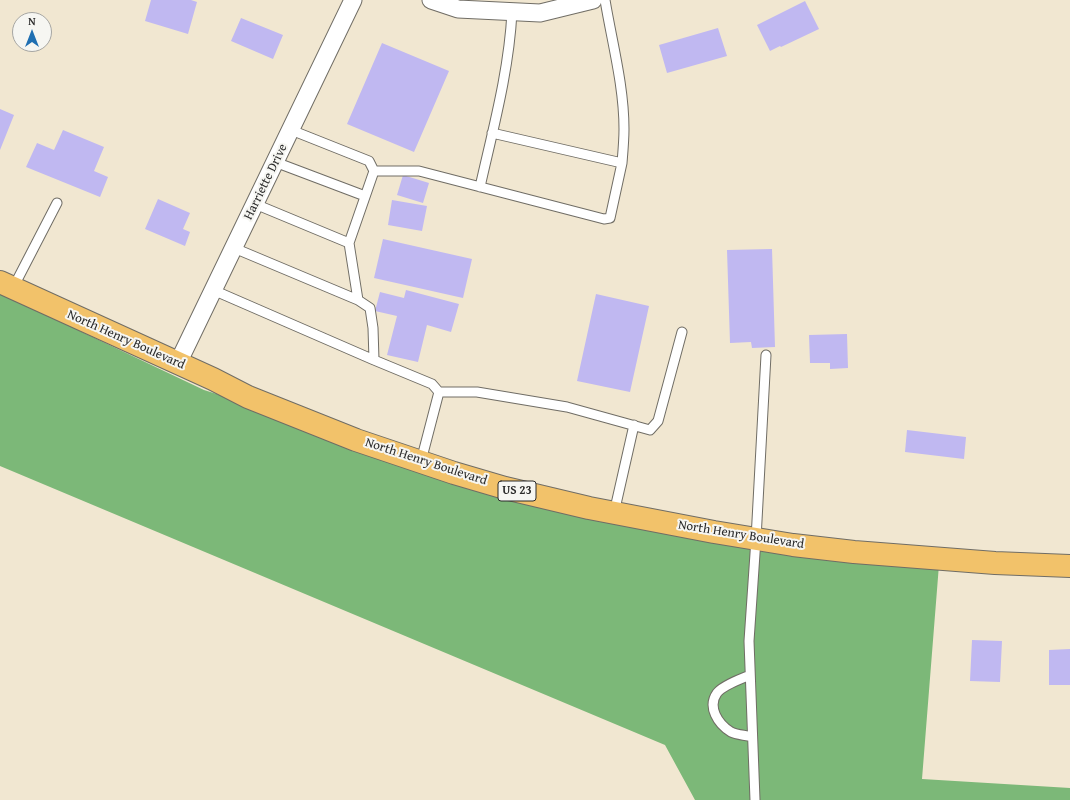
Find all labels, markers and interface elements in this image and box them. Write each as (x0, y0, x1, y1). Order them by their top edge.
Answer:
north arrow (12, 12, 52, 52)
text: N (28, 13, 36, 29)
street label: Harriette Drive (241, 141, 291, 223)
street label: North Henry Boulevard (65, 307, 187, 373)
street label: North Henry Boulevard (363, 435, 489, 489)
road number: US 23 (498, 481, 536, 501)
street label: North Henry Boulevard (677, 517, 805, 553)

